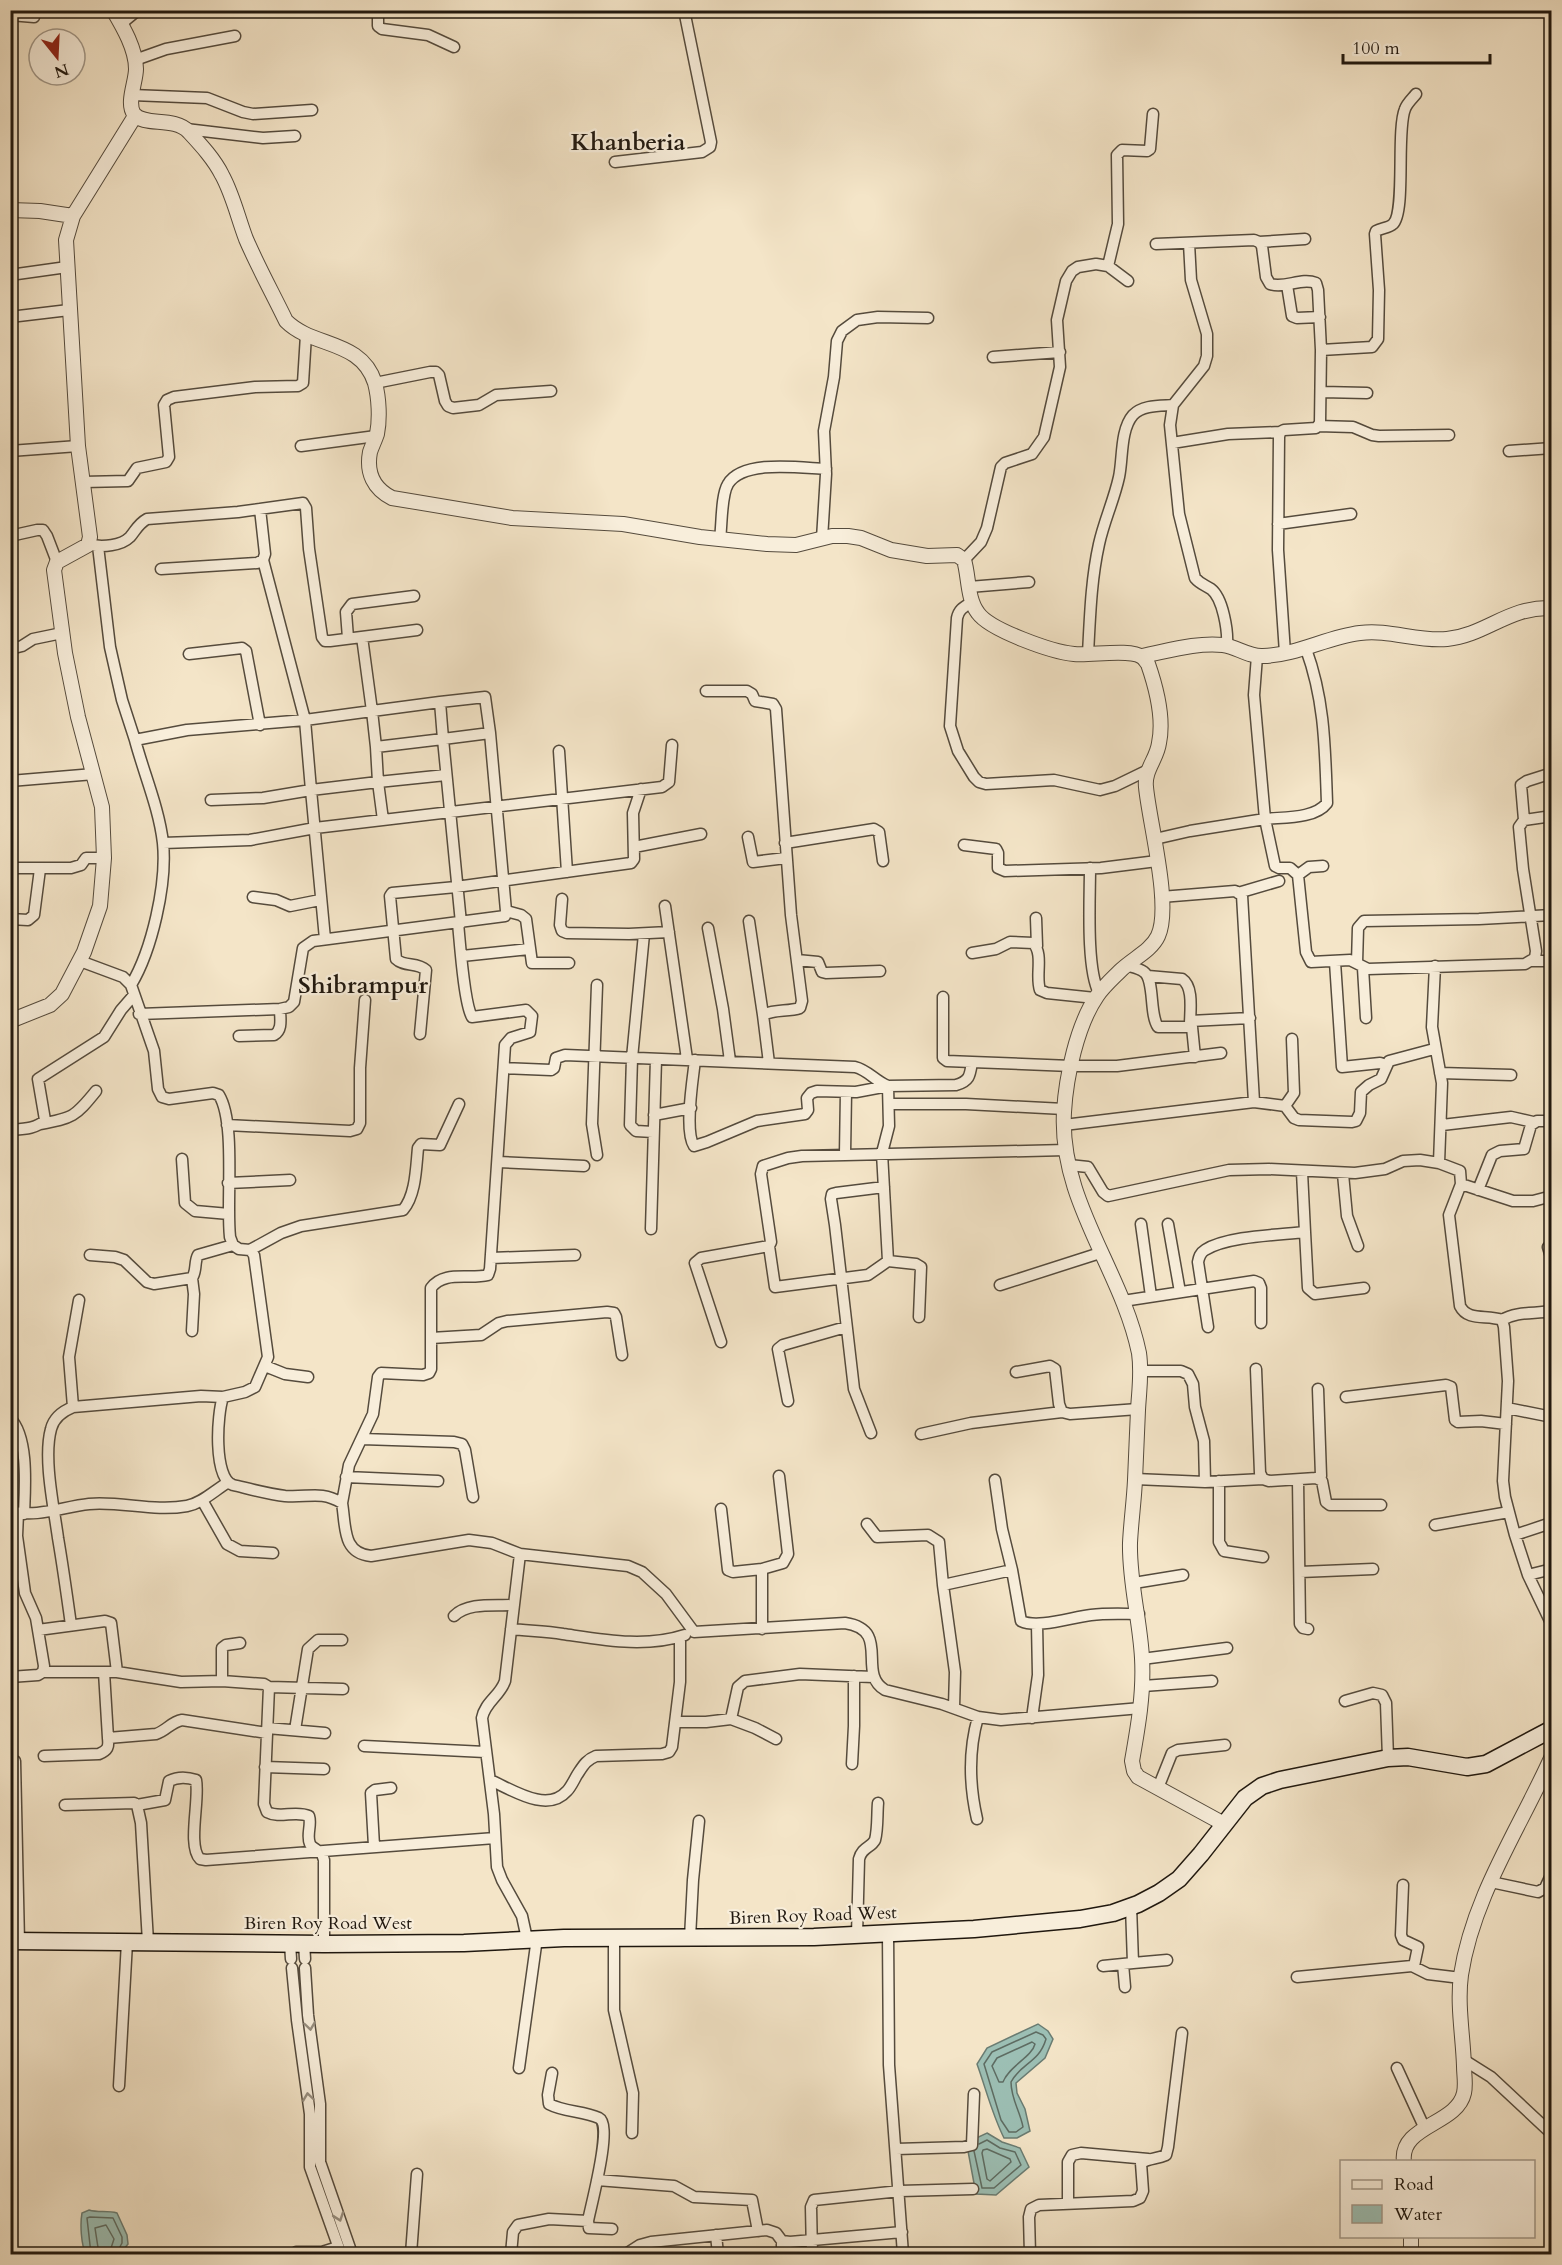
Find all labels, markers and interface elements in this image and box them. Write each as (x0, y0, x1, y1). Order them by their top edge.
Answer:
north arrow (27, 27, 87, 87)
scale bar (1343, 27, 1490, 65)
text: 100 m (1352, 36, 1400, 61)
text: N (51, 58, 71, 83)
district label: Khanberia (571, 126, 686, 159)
district label: Shibrampur (298, 969, 428, 1002)
street label: Biren Roy Road West (729, 1900, 898, 1931)
street label: Biren Roy Road West (244, 1911, 412, 1936)
one-way arrow (303, 2022, 316, 2031)
one-way arrow (302, 2092, 315, 2101)
legend (1340, 2160, 1535, 2238)
text: Road (1394, 2172, 1434, 2197)
text: Water (1393, 2202, 1443, 2227)
one-way arrow (331, 2211, 344, 2222)

